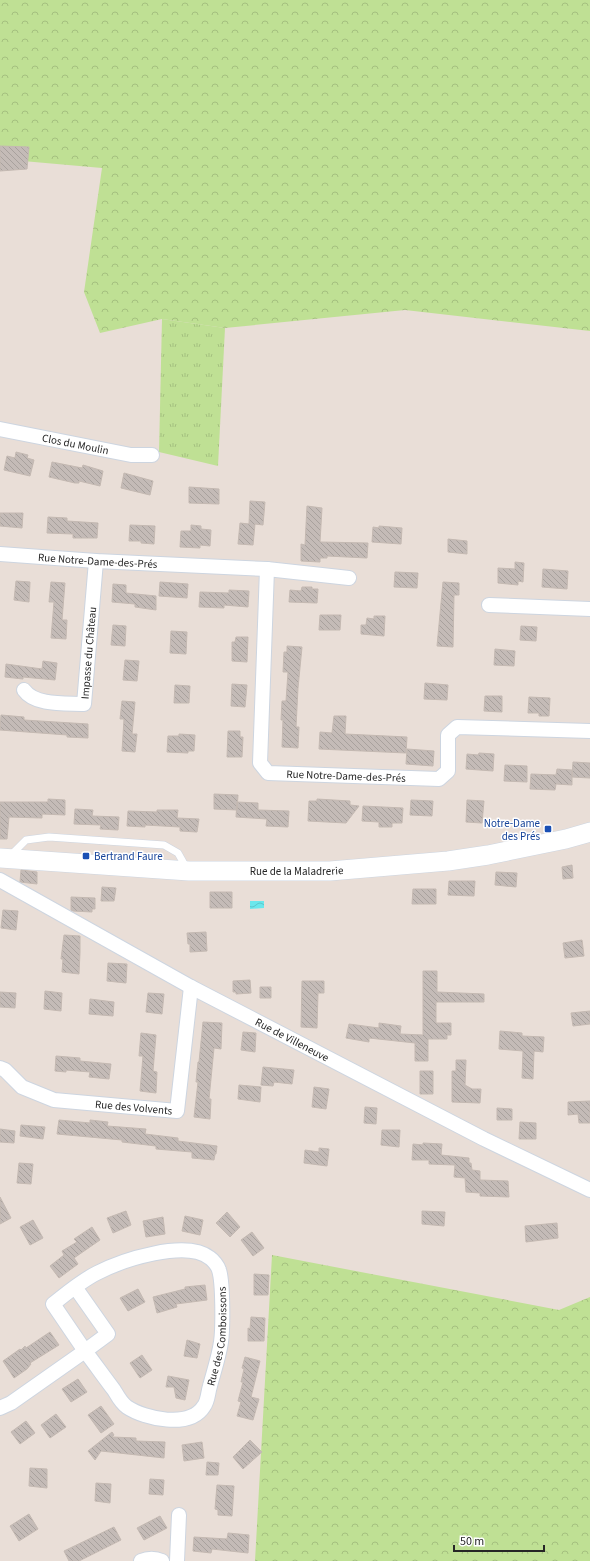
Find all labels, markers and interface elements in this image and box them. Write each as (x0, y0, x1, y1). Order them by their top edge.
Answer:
street label: Clos du Moulin (41, 431, 110, 458)
street label: Rue Notre-Dame-des-Prés (38, 550, 158, 572)
street label: Impasse du Château (77, 606, 100, 700)
street label: Rue Notre-Dame-des-Prés (286, 767, 406, 786)
place label: Notre-Dame des Prés (484, 816, 541, 844)
marker: Notre-Dame des Prés (543, 824, 553, 834)
place label: Bertrand Faure (94, 849, 163, 864)
marker: Bertrand Faure (81, 851, 91, 861)
street label: Rue de la Maladrerie (250, 863, 344, 879)
street label: Rue de Villeneuve (253, 1015, 332, 1066)
street label: Rue des Volvents (94, 1097, 173, 1119)
street label: Rue des Comboissons (203, 1286, 230, 1388)
scale bar (454, 1527, 544, 1553)
text: 50 m (460, 1533, 484, 1550)

